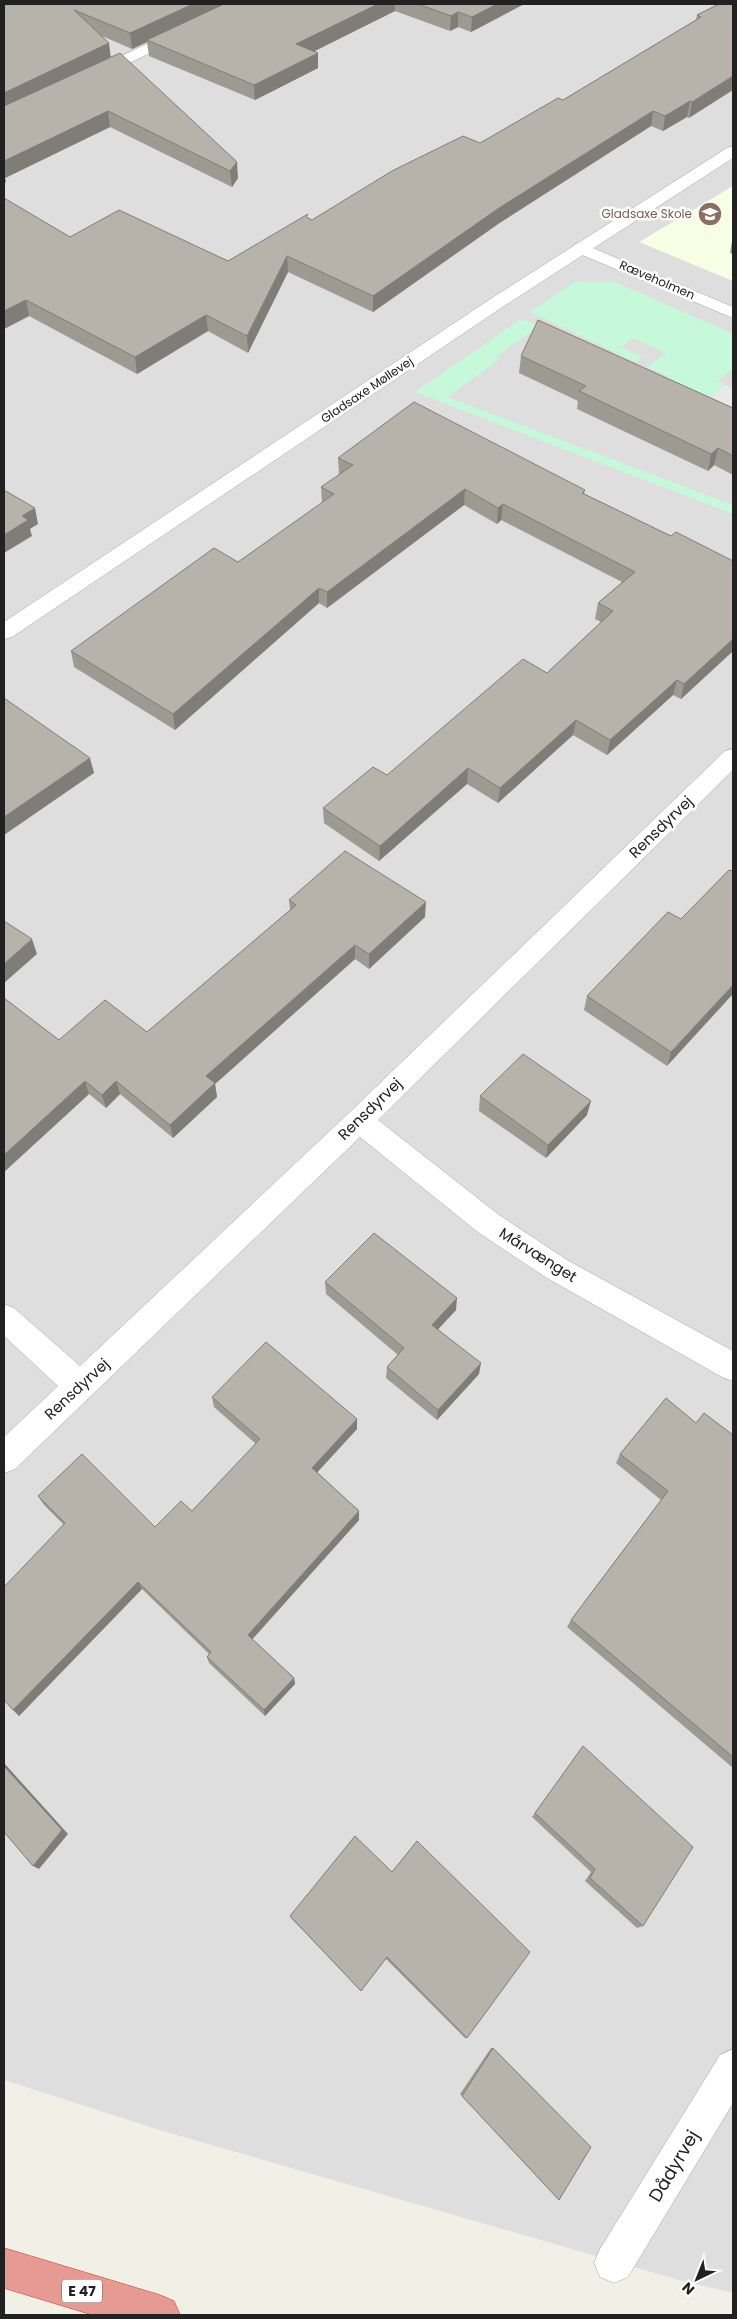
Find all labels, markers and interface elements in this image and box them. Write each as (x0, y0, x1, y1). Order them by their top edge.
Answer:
school or university icon: Gladsaxe Skole (697, 201, 723, 227)
place label: Gladsaxe Skole (601, 205, 692, 222)
street label: Ræveholmen (617, 256, 698, 303)
street label: Gladsaxe Møllevej (317, 352, 416, 427)
street label: Rensdyrvej (624, 791, 697, 862)
street label: Rensdyrvej (333, 1073, 406, 1144)
street label: Mårvænget (495, 1222, 581, 1287)
street label: Rensdyrvej (40, 1353, 114, 1424)
street label: Dådyrvej (642, 2125, 705, 2206)
north arrow (672, 2254, 722, 2304)
text: N (677, 2278, 699, 2299)
road number: E 47 (62, 2280, 102, 2302)

